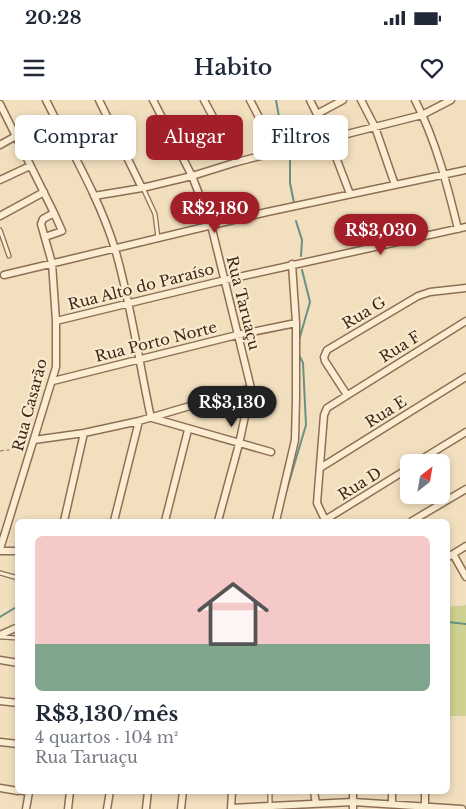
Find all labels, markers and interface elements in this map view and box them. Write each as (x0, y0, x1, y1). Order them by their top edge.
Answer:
text: 20:28 (25, 6, 82, 29)
icon: menu (20, 54, 48, 82)
text: Habito (194, 54, 272, 81)
icon: heart (418, 54, 446, 82)
chip: Comprar (15, 115, 136, 160)
chip: Alugar (146, 115, 243, 160)
chip: Filtros (253, 115, 348, 160)
pin: R$2,180 (169, 192, 261, 234)
text: R$2,180 (181, 198, 249, 218)
pin: R$3,030 (335, 214, 427, 256)
text: R$3,030 (345, 220, 417, 240)
street label: Rua Taruaçu (223, 254, 264, 352)
street label: Rua Alto do Paraíso (66, 259, 216, 314)
street label: Rua G (339, 292, 389, 333)
street label: Rua Porto Norte (93, 317, 219, 366)
street label: Rua F (376, 327, 424, 366)
street label: Rua Casarão (8, 356, 51, 453)
pin: R$3,130 (186, 386, 278, 428)
street label: Rua E (362, 391, 410, 432)
text: R$3,130 (199, 392, 265, 412)
north arrow (400, 454, 450, 504)
map controls (400, 454, 450, 504)
street label: Rua D (335, 463, 385, 504)
icon: home (188, 569, 278, 659)
text: R$3,130/mês (35, 701, 178, 727)
text: 4 quartos · 104 m² (35, 727, 178, 747)
text: Rua Taruaçu (35, 747, 138, 767)

